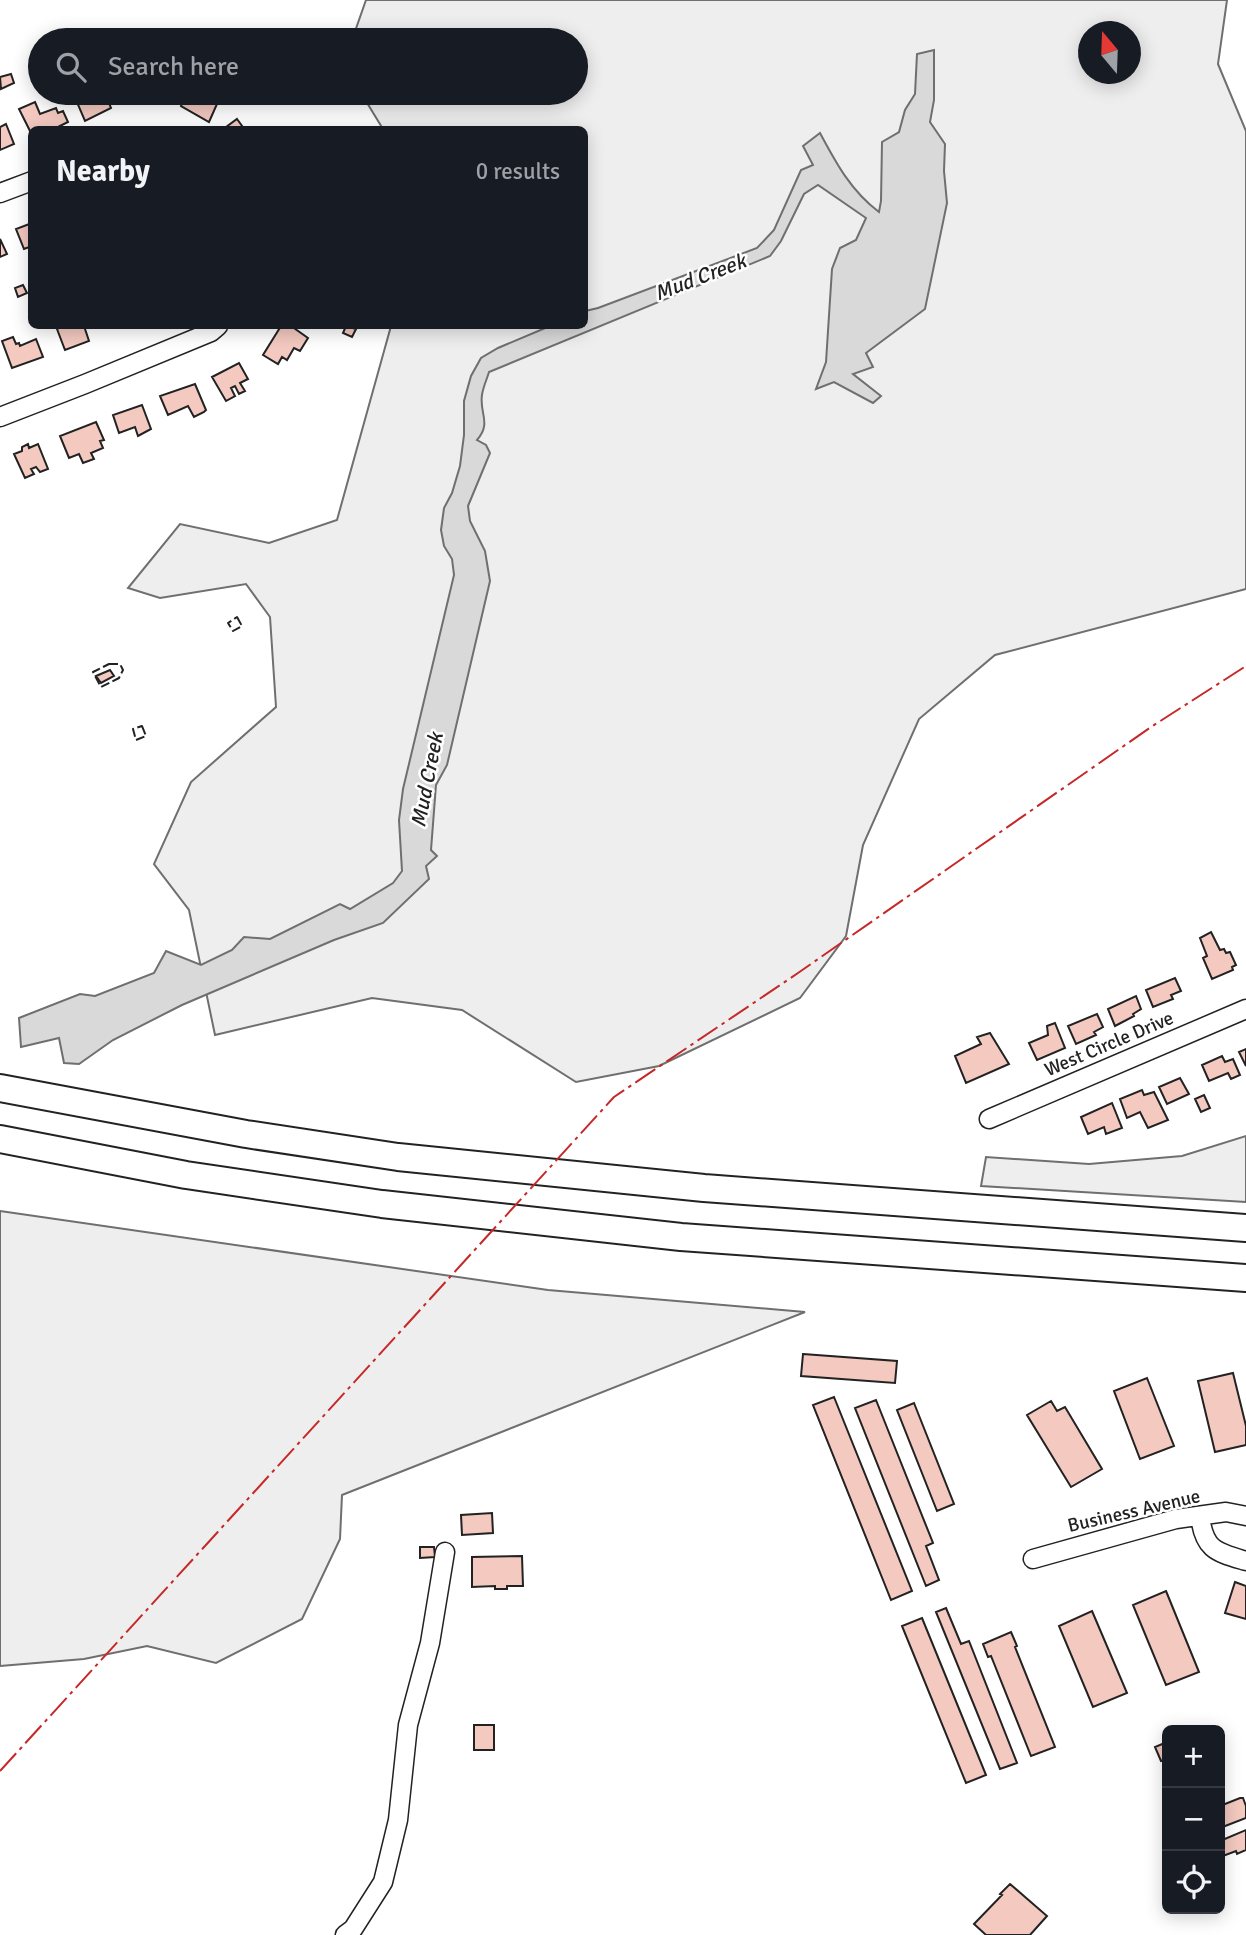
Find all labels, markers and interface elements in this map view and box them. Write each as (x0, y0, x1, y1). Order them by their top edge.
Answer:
north arrow (1078, 21, 1141, 84)
search box (28, 28, 588, 105)
icon: search (52, 48, 90, 86)
text: Search here (108, 51, 239, 83)
text: Nearby (56, 153, 150, 190)
text: 0 results (476, 157, 560, 186)
water label: Mud Creek (651, 247, 752, 306)
water label: Mud Creek (405, 728, 449, 829)
street label: West Circle Drive (1041, 1006, 1177, 1082)
street label: Business Avenue (1065, 1484, 1203, 1538)
map controls (1162, 1725, 1225, 1914)
button: + (1162, 1725, 1225, 1788)
button: − (1162, 1788, 1225, 1851)
button: locate (1162, 1851, 1225, 1914)

